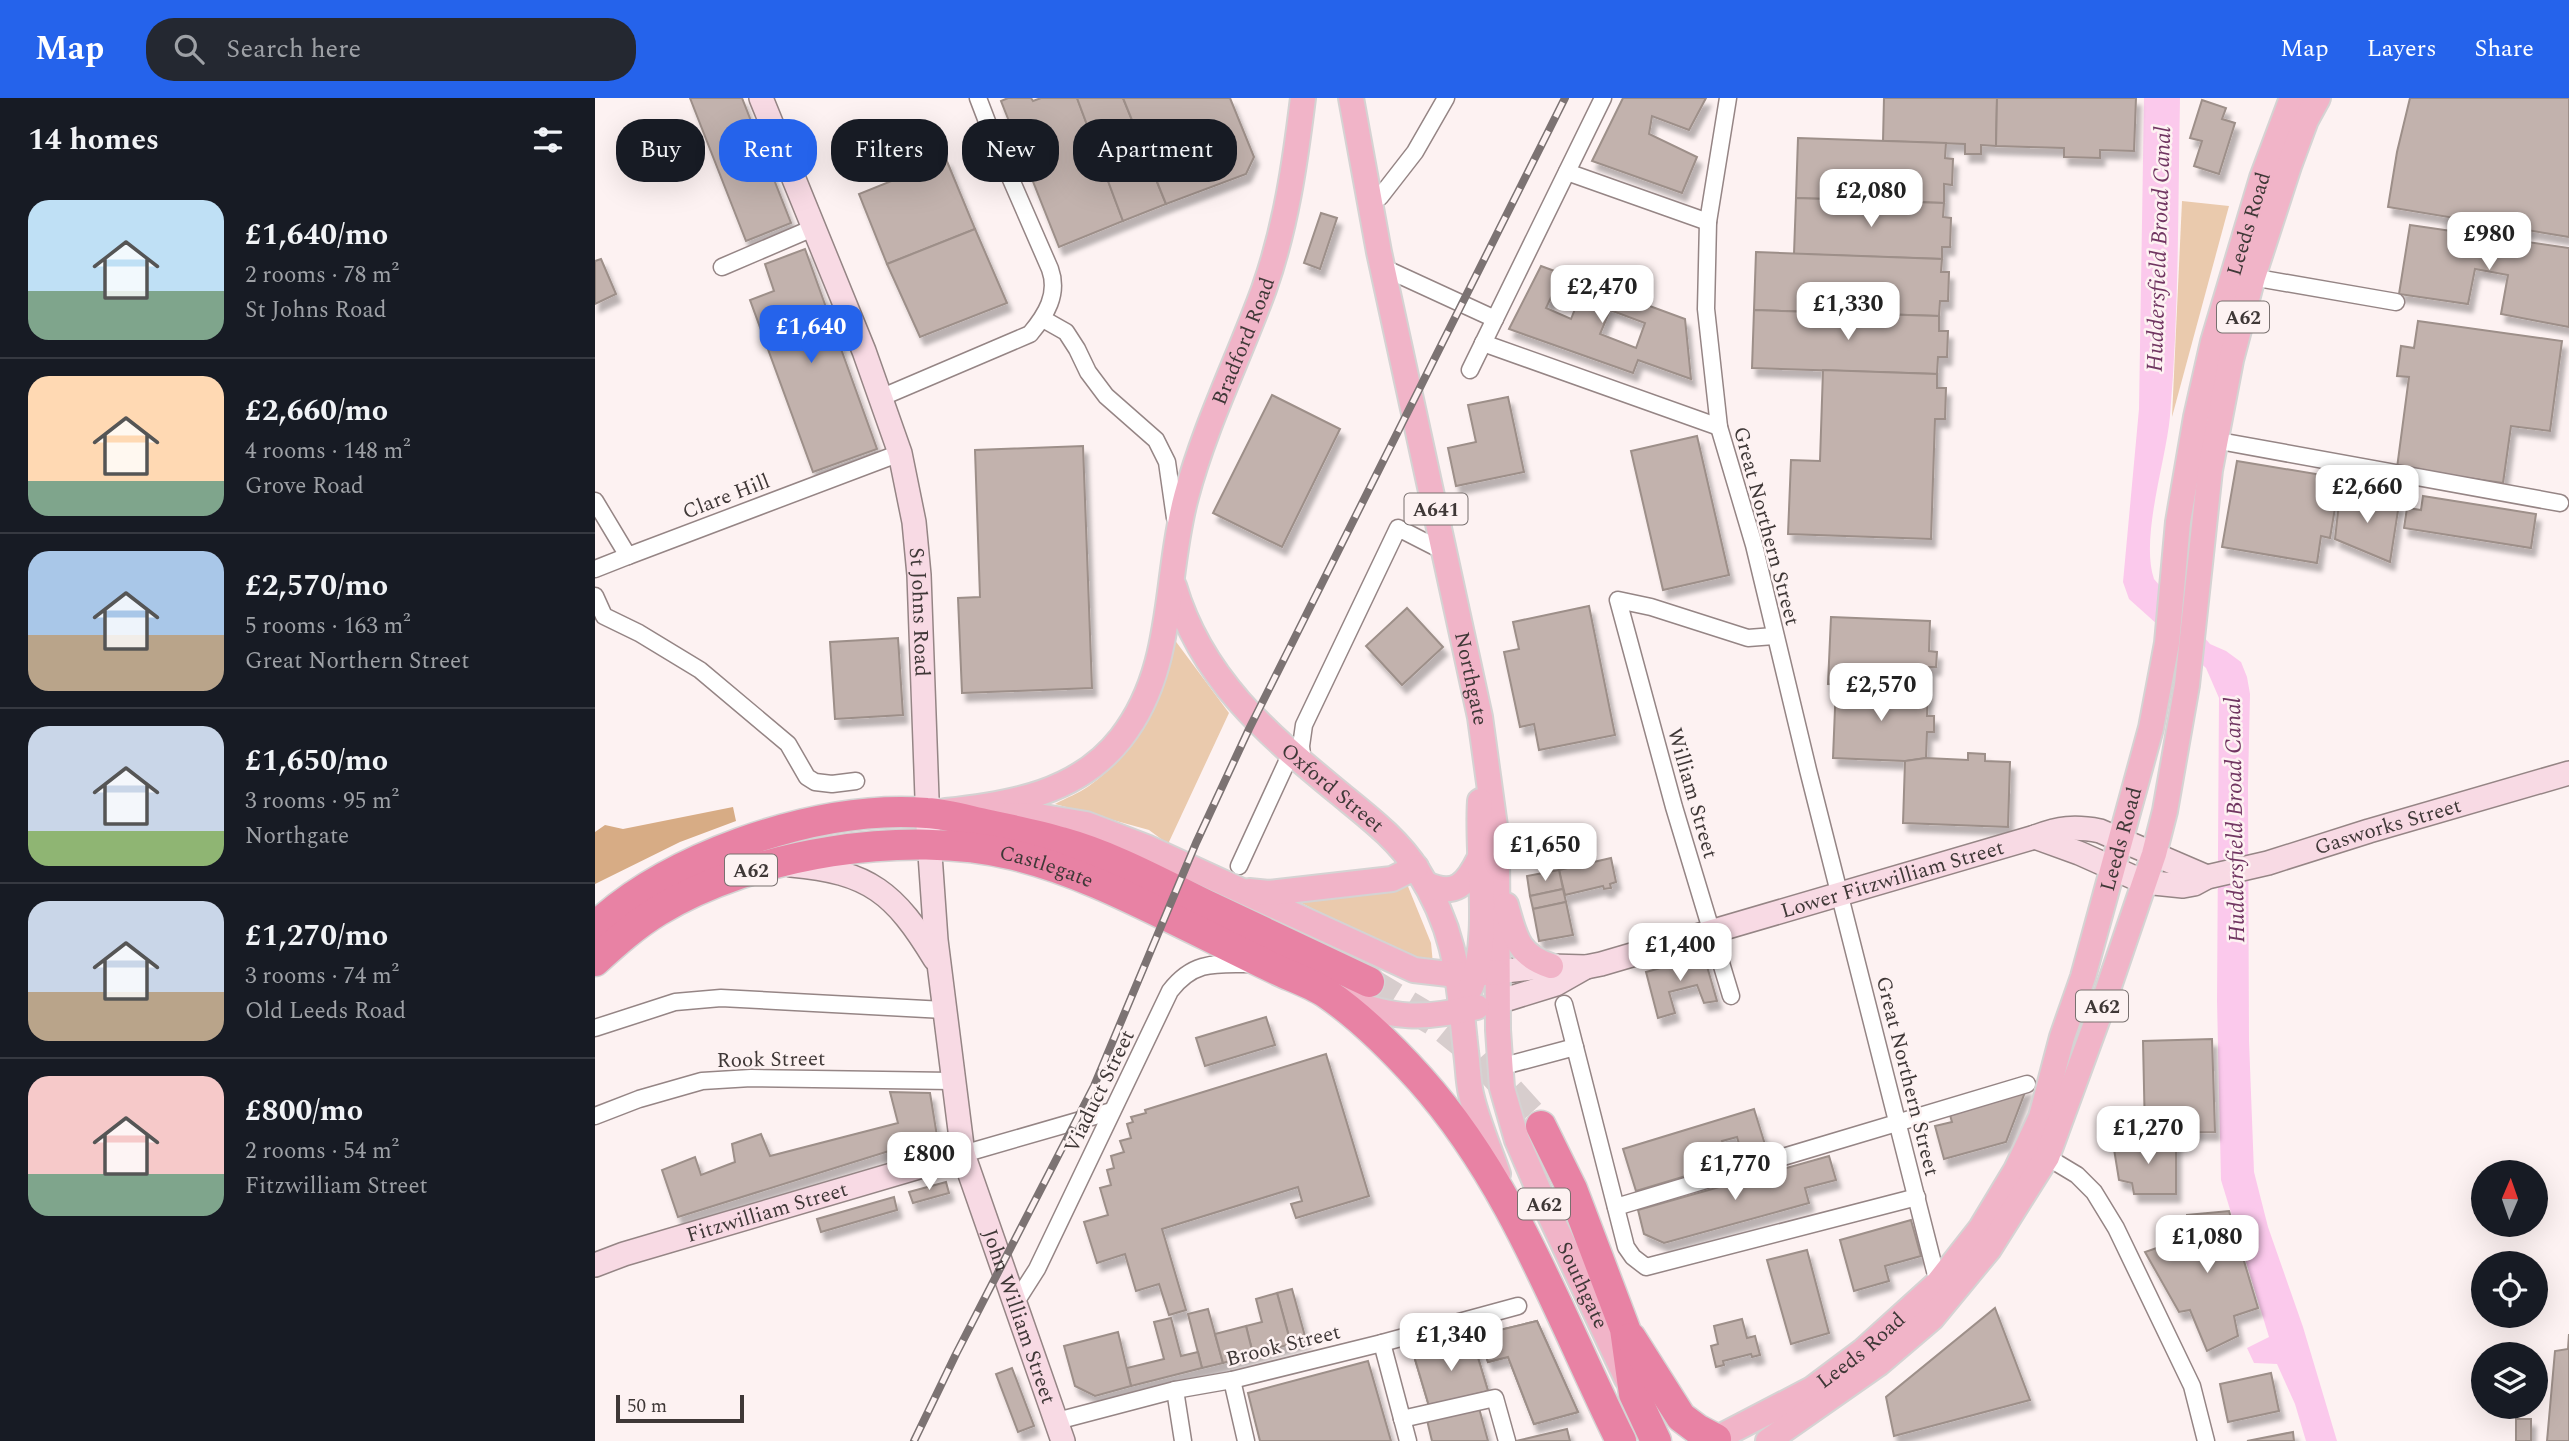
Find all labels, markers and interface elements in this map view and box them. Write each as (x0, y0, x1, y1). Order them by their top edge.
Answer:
search box (146, 18, 636, 81)
text: Map (35, 24, 104, 74)
text: Search here (226, 29, 361, 69)
icon: search (170, 30, 208, 68)
text: Map (2280, 31, 2329, 67)
text: Layers (2367, 31, 2437, 67)
text: Share (2475, 31, 2534, 67)
text: 14 homes (28, 117, 159, 163)
chip: Buy (616, 119, 705, 182)
chip: Rent (719, 119, 817, 182)
chip: Filters (831, 119, 948, 182)
chip: New (962, 119, 1059, 182)
chip: Apartment (1073, 119, 1237, 182)
icon: filters (529, 121, 567, 159)
water label: Huddersfield Broad Canal (2138, 126, 2181, 372)
street label: Leeds Road (2219, 168, 2280, 280)
pin: £2,080 (1814, 170, 1928, 229)
text: £2,080 (1836, 174, 1906, 209)
text: £1,640/mo (245, 212, 388, 258)
pin: £980 (2448, 212, 2530, 272)
text: £980 (2463, 217, 2515, 252)
icon: home (84, 228, 168, 312)
text: 2 rooms · 78 m² (245, 258, 399, 293)
pin: £2,470 (1545, 266, 1659, 325)
text: £2,470 (1567, 270, 1637, 305)
street label: Bradford Road (1204, 273, 1284, 410)
pin: £1,330 (1791, 282, 1905, 342)
text: £1,330 (1813, 287, 1883, 322)
text: St Johns Road (245, 293, 387, 328)
road number: A62 (2217, 302, 2269, 332)
pin: £1,640 (754, 306, 868, 365)
text: £1,640 (776, 310, 846, 345)
text: £2,660/mo (245, 388, 388, 434)
icon: home (84, 404, 168, 488)
street label: Great Northern Street (1724, 423, 1808, 629)
text: 4 rooms · 148 m² (245, 434, 411, 469)
street label: Clare Hill (678, 466, 775, 528)
pin: £2,660 (2310, 466, 2424, 525)
text: Grove Road (245, 469, 364, 504)
text: £2,660 (2332, 470, 2402, 505)
road number: A641 (1405, 494, 1467, 524)
street label: St Johns Road (899, 546, 938, 677)
text: £2,570/mo (245, 563, 388, 609)
icon: home (84, 579, 168, 663)
text: 5 rooms · 163 m² (245, 609, 411, 644)
street label: Northgate (1445, 629, 1496, 727)
text: Great Northern Street (245, 644, 469, 679)
pin: £2,570 (1824, 664, 1938, 723)
text: £2,570 (1846, 668, 1916, 703)
water label: Huddersfield Broad Canal (2216, 697, 2255, 943)
street label: William Street (1658, 724, 1726, 862)
street label: Oxford Street (1273, 736, 1391, 841)
text: £1,650/mo (245, 738, 388, 784)
icon: home (84, 754, 168, 838)
street label: Leeds Road (2092, 783, 2151, 895)
text: 3 rooms · 95 m² (245, 784, 399, 819)
street label: Gasworks Street (2311, 790, 2465, 864)
text: Northgate (245, 819, 349, 854)
pin: £1,650 (1488, 824, 1602, 883)
text: £1,650 (1510, 828, 1580, 863)
street label: Lower Fitzwilliam Street (1777, 832, 2008, 928)
street label: Castlegate (996, 837, 1098, 897)
road number: A62 (725, 855, 777, 886)
text: £1,270/mo (245, 913, 388, 959)
pin: £1,400 (1623, 924, 1737, 983)
text: £1,400 (1645, 928, 1715, 963)
icon: home (84, 929, 168, 1013)
text: 3 rooms · 74 m² (245, 959, 399, 994)
street label: Great Northern Street (1867, 973, 1947, 1180)
road number: A62 (2076, 991, 2128, 1022)
text: Old Leeds Road (245, 994, 406, 1029)
street label: Viaduct Street (1056, 1024, 1144, 1159)
street label: Rook Street (716, 1043, 826, 1077)
text: £800/mo (245, 1088, 363, 1134)
icon: home (84, 1104, 168, 1188)
pin: £1,270 (2091, 1107, 2205, 1166)
text: £1,270 (2113, 1111, 2183, 1146)
pin: £800 (888, 1132, 970, 1192)
text: 2 rooms · 54 m² (245, 1134, 399, 1169)
text: £800 (903, 1137, 955, 1172)
pin: £1,770 (1678, 1142, 1792, 1202)
text: £1,770 (1700, 1147, 1770, 1182)
north arrow (2471, 1160, 2548, 1237)
map controls (2471, 1160, 2548, 1419)
text: Fitzwilliam Street (245, 1169, 428, 1204)
street label: Fitzwilliam Street (683, 1174, 852, 1252)
road number: A62 (1518, 1188, 1570, 1220)
pin: £1,080 (2150, 1216, 2264, 1275)
text: £1,080 (2172, 1220, 2242, 1255)
street label: John William Street (973, 1225, 1064, 1409)
street label: Southgate (1547, 1236, 1616, 1335)
button: locate (2471, 1251, 2548, 1328)
street label: Leeds Road (1810, 1305, 1913, 1397)
pin: £1,340 (1394, 1314, 1508, 1373)
street label: Brook Street (1223, 1316, 1344, 1376)
text: £1,340 (1416, 1318, 1486, 1353)
button: layers (2471, 1342, 2548, 1419)
scale bar (616, 1392, 744, 1424)
text: 50 m (627, 1392, 667, 1421)

